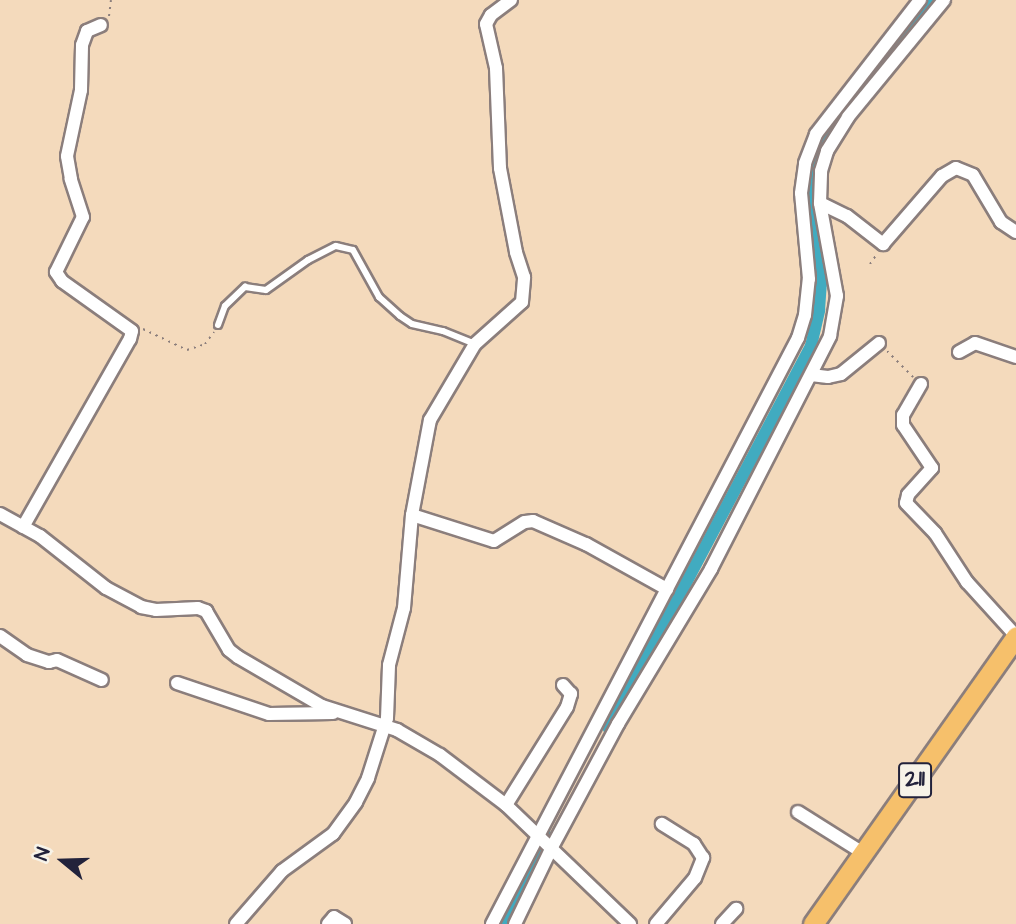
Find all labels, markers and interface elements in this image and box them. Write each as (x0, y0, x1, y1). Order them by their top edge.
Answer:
road number: 211 (898, 760, 932, 800)
north arrow (28, 826, 98, 896)
text: N (28, 844, 57, 864)

